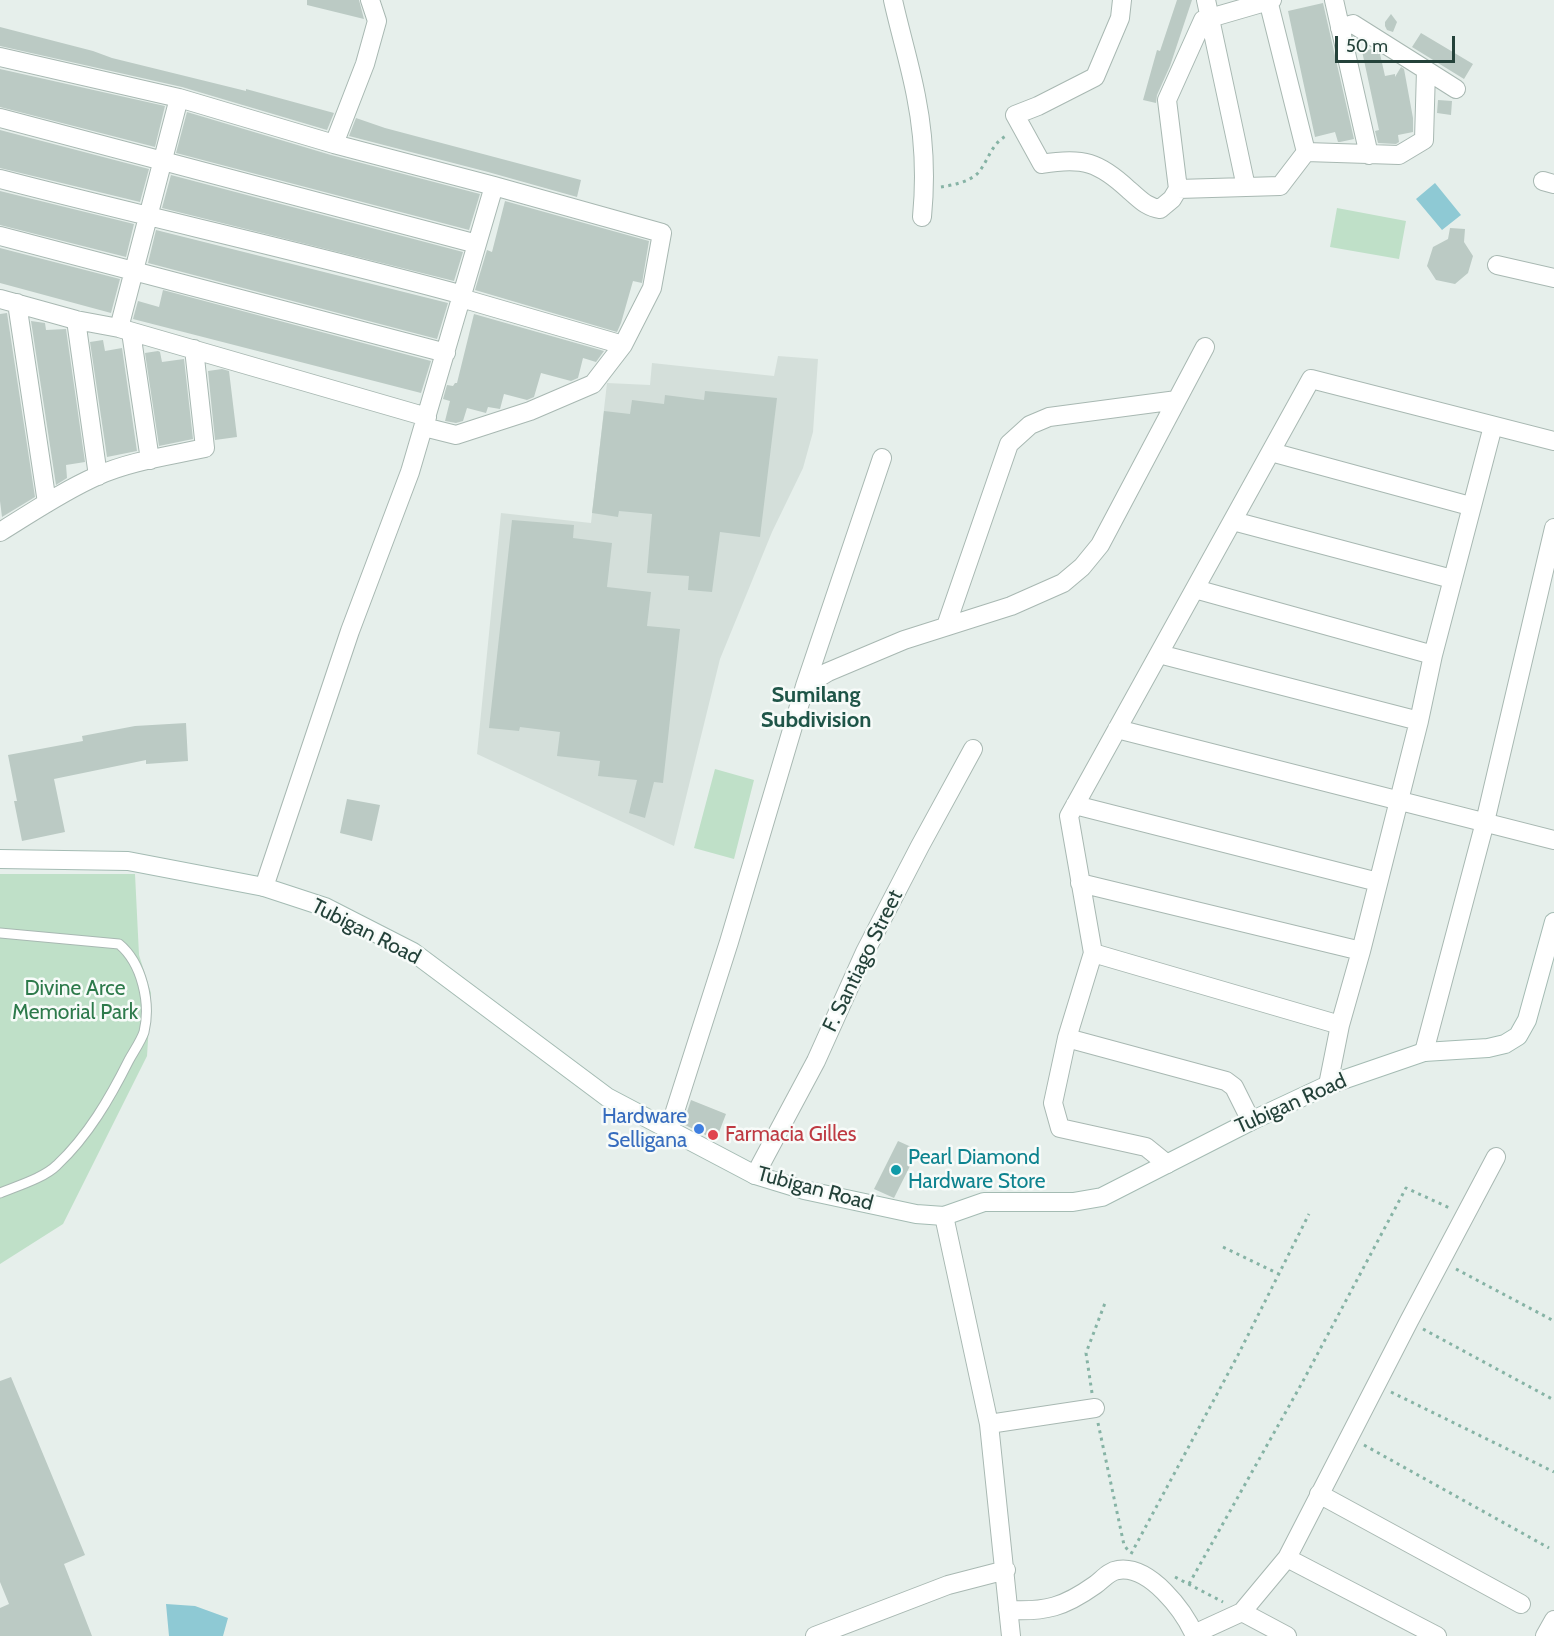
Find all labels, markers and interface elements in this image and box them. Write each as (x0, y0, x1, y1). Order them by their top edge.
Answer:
scale bar (1338, 24, 1458, 62)
text: 50 m (1346, 35, 1388, 57)
district label: Sumilang Subdivision (761, 683, 871, 734)
street label: F. Santiago Street (818, 886, 908, 1036)
street label: Tubigan Road (307, 894, 425, 970)
park label: Divine Arce Memorial Park (12, 976, 138, 1026)
street label: Tubigan Road (1232, 1068, 1350, 1140)
place label: Hardware Selligana (602, 1104, 687, 1154)
marker: Hardware Selligana (692, 1122, 706, 1136)
place label: Farmacia Gilles (725, 1122, 856, 1148)
marker: Farmacia Gilles (706, 1128, 720, 1142)
place label: Pearl Diamond Hardware Store (908, 1145, 1045, 1195)
street label: Tubigan Road (754, 1161, 876, 1217)
marker: Pearl Diamond Hardware Store (889, 1163, 903, 1177)

